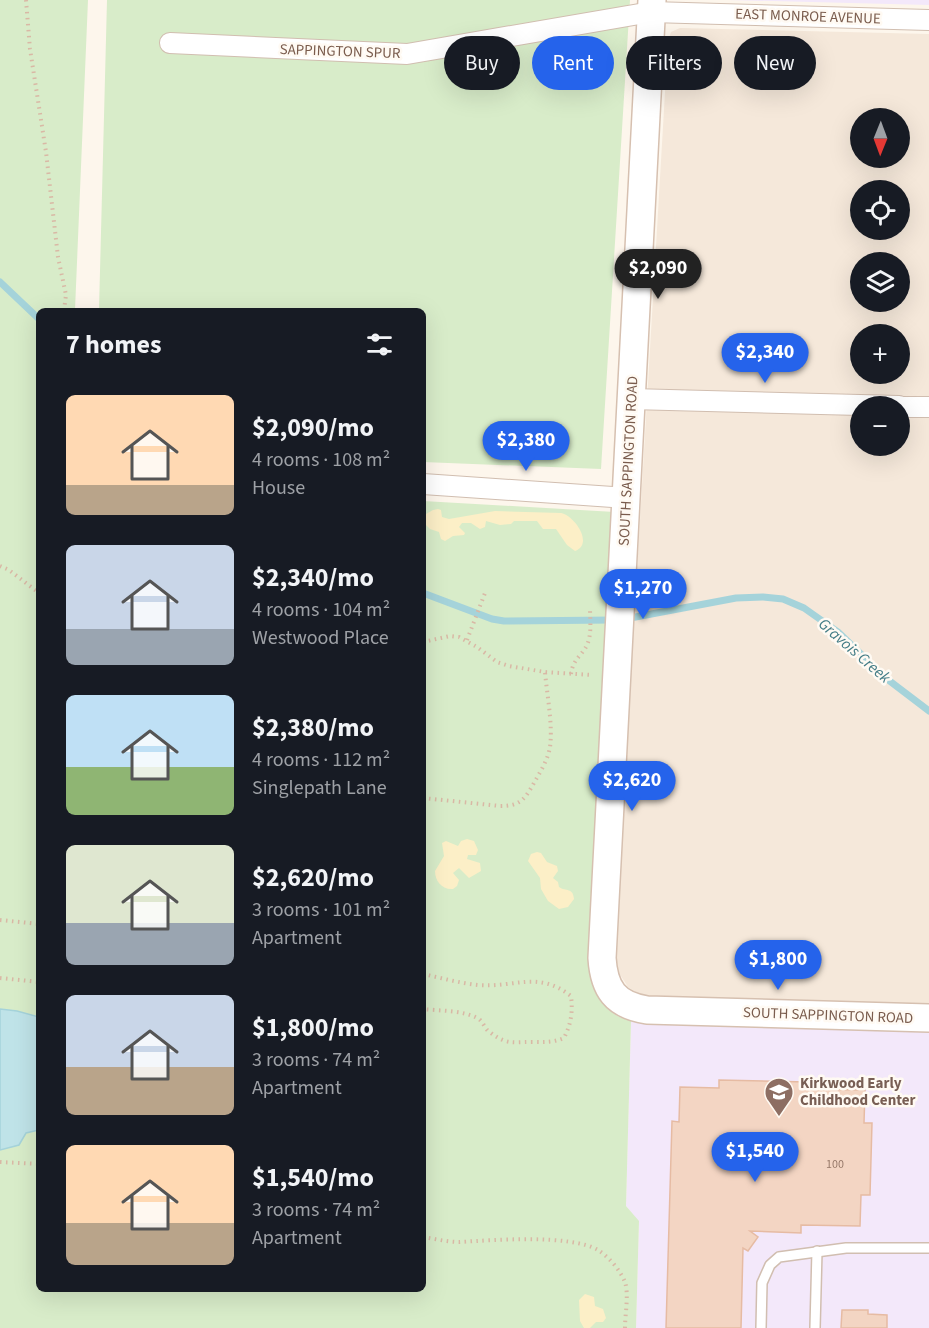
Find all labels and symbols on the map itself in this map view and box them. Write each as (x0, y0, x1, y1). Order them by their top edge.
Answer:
street label: EAST MONROE AVENUE (735, 3, 881, 30)
street label: SAPPINGTON SPUR (279, 39, 401, 64)
north arrow (850, 108, 910, 168)
pin: $2,090 (609, 249, 707, 300)
pin: $2,340 (716, 333, 814, 384)
street label: SOUTH SAPPINGTON ROAD (614, 375, 643, 547)
pin: $2,380 (477, 421, 575, 472)
pin: $1,270 (594, 569, 692, 620)
water label: Gravois Creek (813, 613, 895, 689)
pin: $2,620 (583, 761, 681, 812)
pin: $1,800 (729, 940, 827, 991)
street label: SOUTH SAPPINGTON ROAD (743, 1002, 913, 1029)
place label: Kirkwood Early Childhood Center (800, 1073, 915, 1111)
school or university icon: Kirkwood Early Childhood Center (763, 1076, 795, 1118)
pin: $1,540 (706, 1132, 804, 1183)
house number: 100 (826, 1156, 844, 1173)

